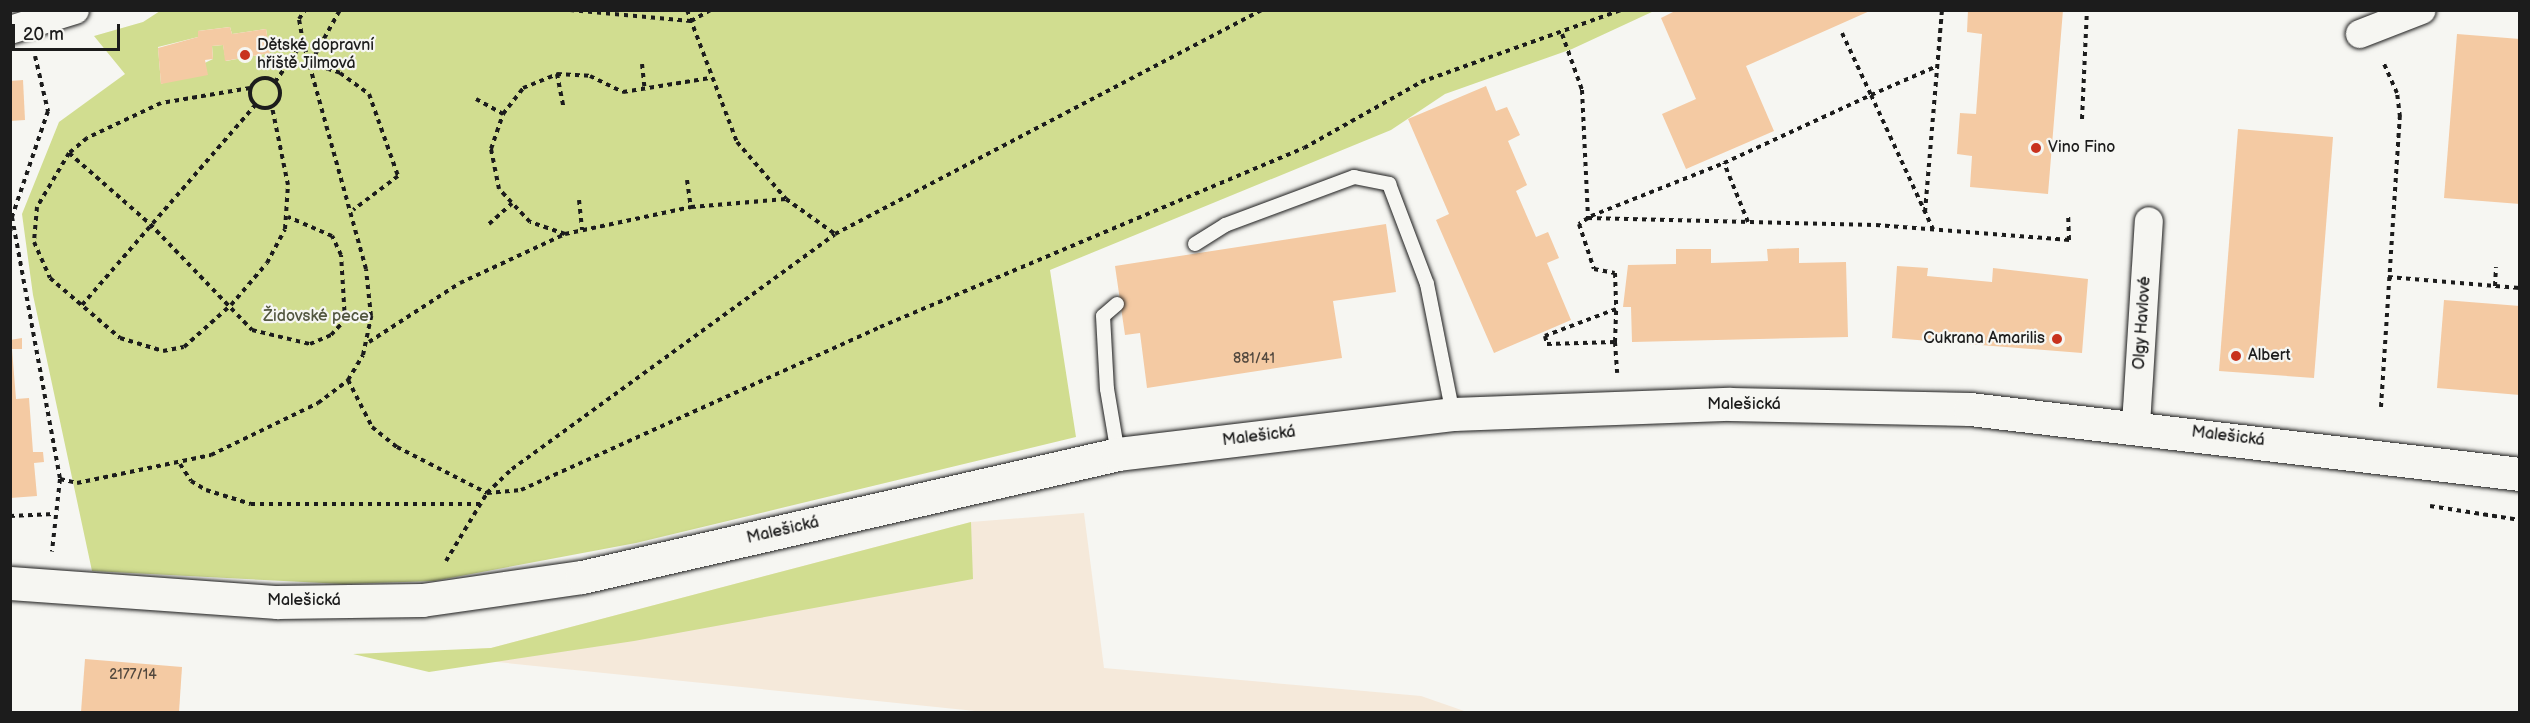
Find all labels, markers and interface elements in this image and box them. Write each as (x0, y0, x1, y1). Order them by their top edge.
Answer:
scale bar (15, 12, 123, 50)
text: 20 m (23, 24, 64, 45)
place label: Dětské dopravní hřiště Jilmová (257, 36, 374, 74)
marker: Dětské dopravní hřiště Jilmová (238, 48, 252, 62)
place label: Vino Fino (2048, 138, 2115, 158)
marker: Vino Fino (2029, 141, 2043, 155)
street label: Olgy Havlové (2130, 275, 2156, 371)
park label: Židovské pece (263, 307, 369, 327)
place label: Cukrana Amarilis (1923, 329, 2045, 349)
marker: Cukrana Amarilis (2050, 332, 2064, 346)
place label: Albert (2248, 346, 2291, 366)
marker: Albert (2229, 349, 2243, 363)
house number: 881/41 (1233, 351, 1275, 367)
street label: Malešická (1707, 395, 1781, 415)
street label: Malešická (1221, 423, 1297, 451)
street label: Malešická (2190, 423, 2266, 451)
street label: Malešická (745, 513, 821, 549)
street label: Malešická (267, 591, 341, 611)
house number: 2177/14 (109, 667, 157, 683)

